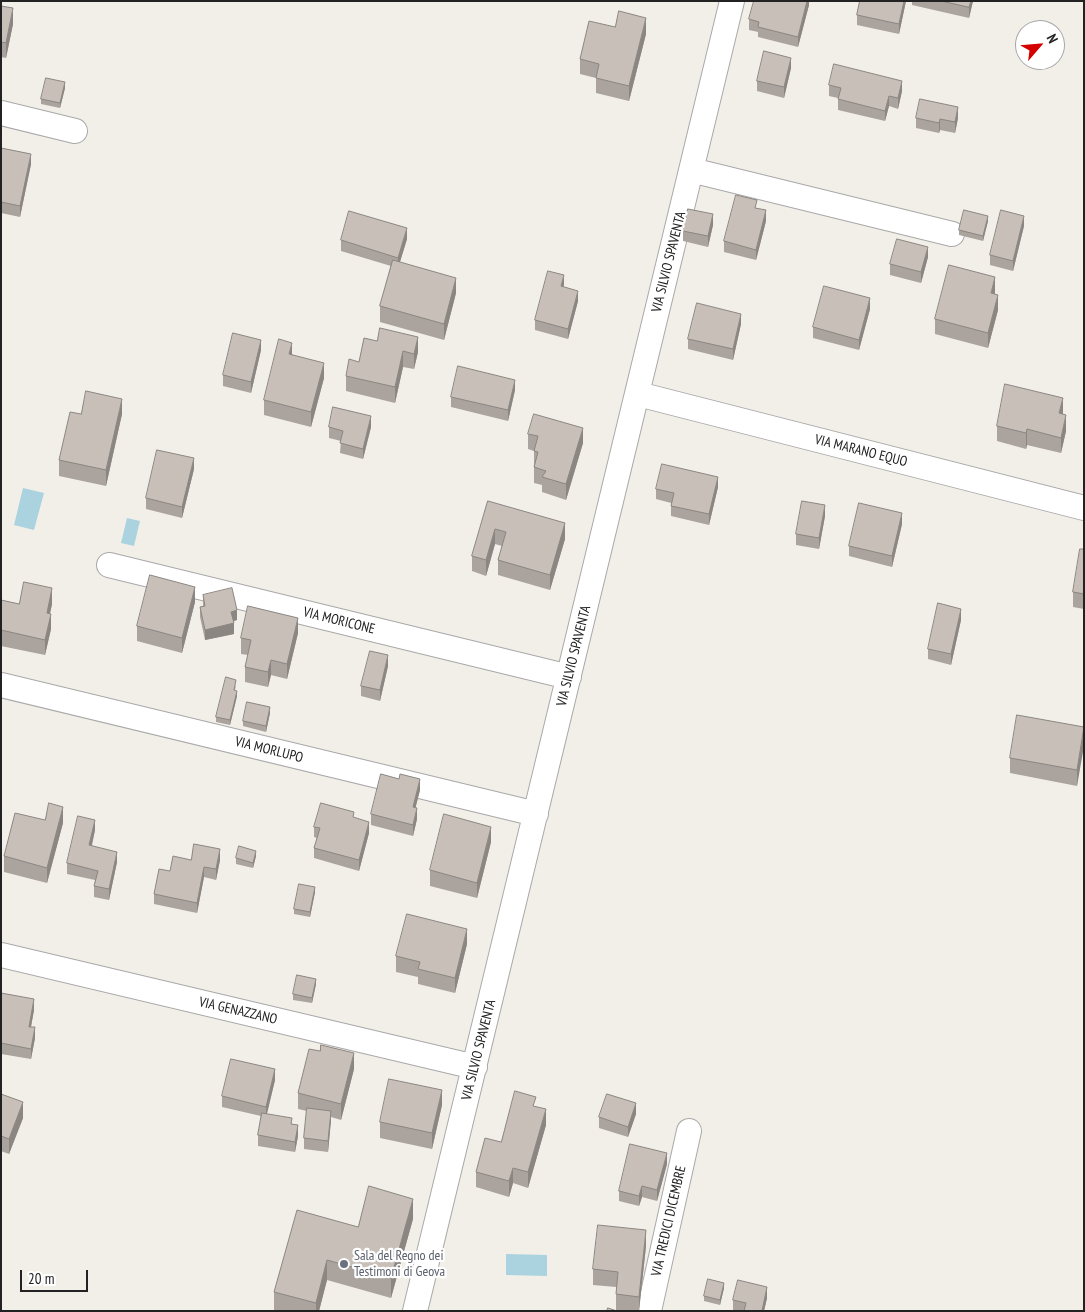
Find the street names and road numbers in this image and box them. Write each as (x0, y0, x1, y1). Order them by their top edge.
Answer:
street label: VIA SILVIO SPAVENTA (648, 210, 690, 314)
street label: VIA MARANO EQUO (813, 431, 909, 471)
street label: VIA MORICONE (301, 604, 377, 638)
street label: VIA SILVIO SPAVENTA (553, 604, 595, 708)
street label: VIA MORLUPO (233, 733, 305, 767)
street label: VIA GENAZZANO (197, 994, 279, 1028)
street label: VIA SILVIO SPAVENTA (458, 998, 500, 1102)
street label: VIA TREDICI DICEMBRE (648, 1164, 690, 1278)

